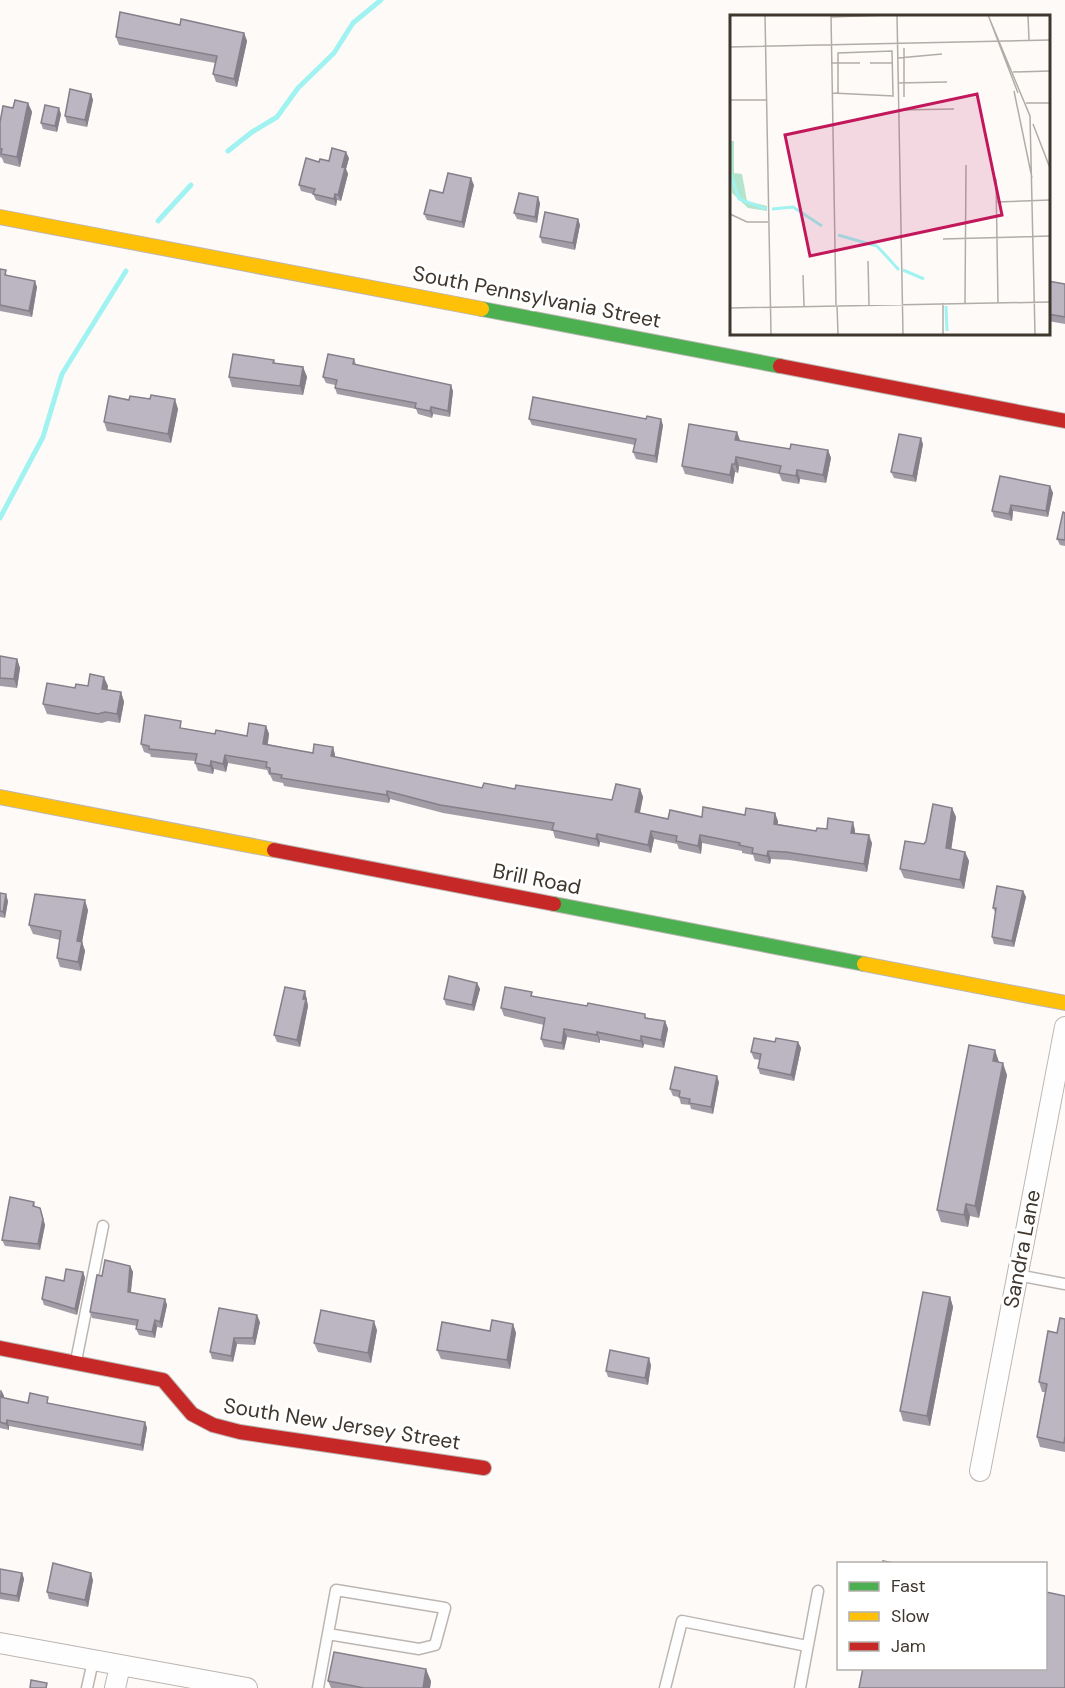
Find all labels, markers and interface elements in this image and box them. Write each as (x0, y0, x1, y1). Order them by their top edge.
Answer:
inset map (730, 15, 1050, 334)
street label: South Pennsylvania Street (411, 259, 663, 335)
street label: Brill Road (490, 857, 584, 901)
street label: Sandra Lane (997, 1187, 1047, 1311)
street label: South New Jersey Street (222, 1391, 462, 1457)
legend (837, 1562, 1047, 1670)
text: Fast (891, 1574, 926, 1598)
text: Slow (891, 1604, 930, 1628)
text: Jam (891, 1634, 926, 1658)

